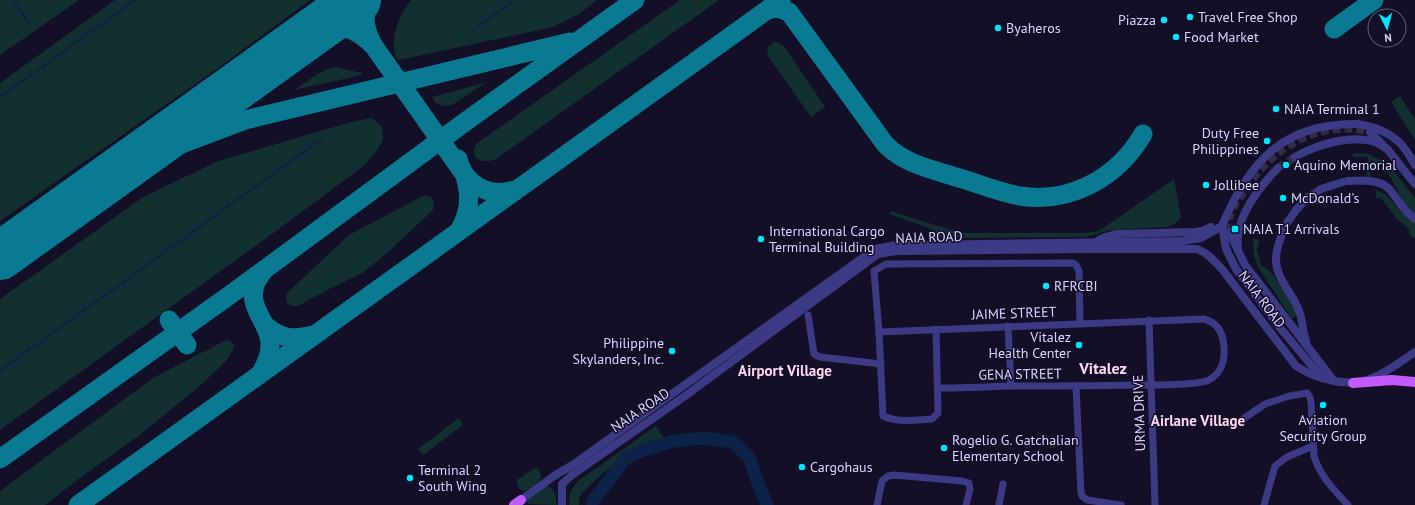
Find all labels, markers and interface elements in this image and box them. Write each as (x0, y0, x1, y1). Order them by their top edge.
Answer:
place label: Travel Free Shop (1198, 8, 1298, 26)
north arrow (1367, 8, 1407, 48)
place label: Piazza (1118, 11, 1156, 29)
marker: Travel Free Shop (1185, 12, 1195, 22)
marker: Piazza (1159, 15, 1169, 25)
place label: Byaheros (1006, 19, 1061, 37)
marker: Byaheros (993, 23, 1003, 33)
place label: Food Market (1184, 28, 1259, 46)
text: N (1384, 31, 1392, 45)
marker: Food Market (1171, 32, 1181, 42)
place label: NAIA Terminal 1 (1284, 100, 1380, 118)
marker: NAIA Terminal 1 (1271, 104, 1281, 114)
place label: Duty Free Philippines (1192, 124, 1259, 158)
marker: Duty Free Philippines (1262, 136, 1272, 146)
place label: Aquino Memorial (1294, 156, 1396, 174)
marker: Aquino Memorial (1281, 160, 1291, 170)
place label: Jollibee (1213, 176, 1259, 194)
marker: Jollibee (1201, 180, 1211, 190)
place label: McDonald's (1291, 189, 1359, 207)
marker: McDonald's (1278, 193, 1288, 203)
place label: NAIA T1 Arrivals (1243, 220, 1340, 238)
place label: International Cargo Terminal Building (769, 222, 885, 256)
marker: NAIA T1 Arrivals (1230, 224, 1240, 234)
street label: NAIA ROAD (895, 227, 963, 247)
marker: International Cargo Terminal Building (756, 234, 766, 244)
street label: NAIA ROAD (1235, 267, 1289, 331)
place label: RFRCBI (1054, 277, 1098, 295)
marker: RFRCBI (1041, 281, 1051, 291)
street label: JAIME STREET (970, 303, 1057, 324)
place label: Vitalez Health Center (989, 328, 1071, 362)
place label: Philippine Skylanders, Inc. (573, 334, 664, 368)
marker: Vitalez Health Center (1074, 340, 1084, 350)
marker: Philippine Skylanders, Inc. (667, 346, 677, 356)
district label: Vitalez (1078, 358, 1127, 378)
district label: Airport Village (738, 361, 832, 380)
street label: GENA STREET (978, 364, 1062, 384)
street label: URMA DRIVE (1129, 374, 1149, 452)
street label: NAIA ROAD (607, 384, 673, 436)
marker: Aviation Security Group (1318, 400, 1328, 410)
district label: Airlane Village (1151, 411, 1246, 430)
place label: Aviation Security Group (1279, 411, 1367, 445)
place label: Rogelio G. Gatchalian Elementary School (952, 431, 1079, 465)
marker: Rogelio G. Gatchalian Elementary School (939, 443, 949, 453)
place label: Cargohaus (810, 458, 873, 476)
place label: Terminal 2 South Wing (418, 461, 487, 495)
marker: Cargohaus (797, 462, 807, 472)
marker: Terminal 2 South Wing (405, 473, 415, 483)

